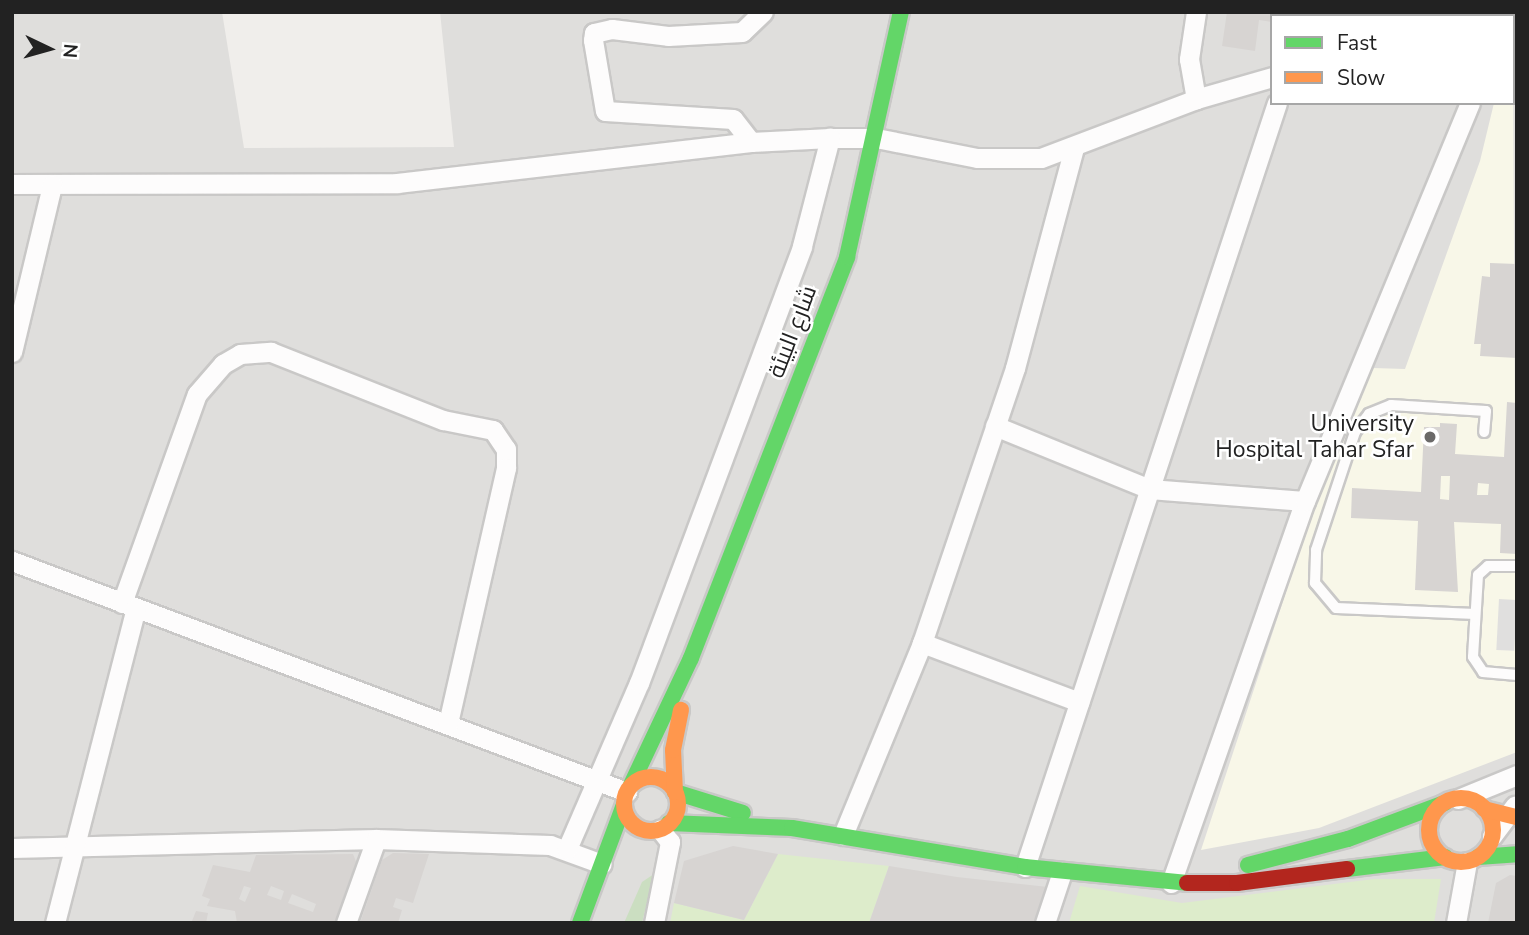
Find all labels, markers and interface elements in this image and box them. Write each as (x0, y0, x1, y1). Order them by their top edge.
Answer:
north arrow (14, 14, 84, 84)
legend (1270, 14, 1515, 105)
text: Fast (1337, 29, 1377, 57)
text: N (56, 43, 83, 59)
text: Slow (1337, 64, 1385, 92)
street label: شارع البيئة (763, 282, 823, 382)
place label: University Hospital Tahar Sfar (1215, 410, 1414, 464)
marker: University Hospital Tahar Sfar (1420, 427, 1440, 447)

